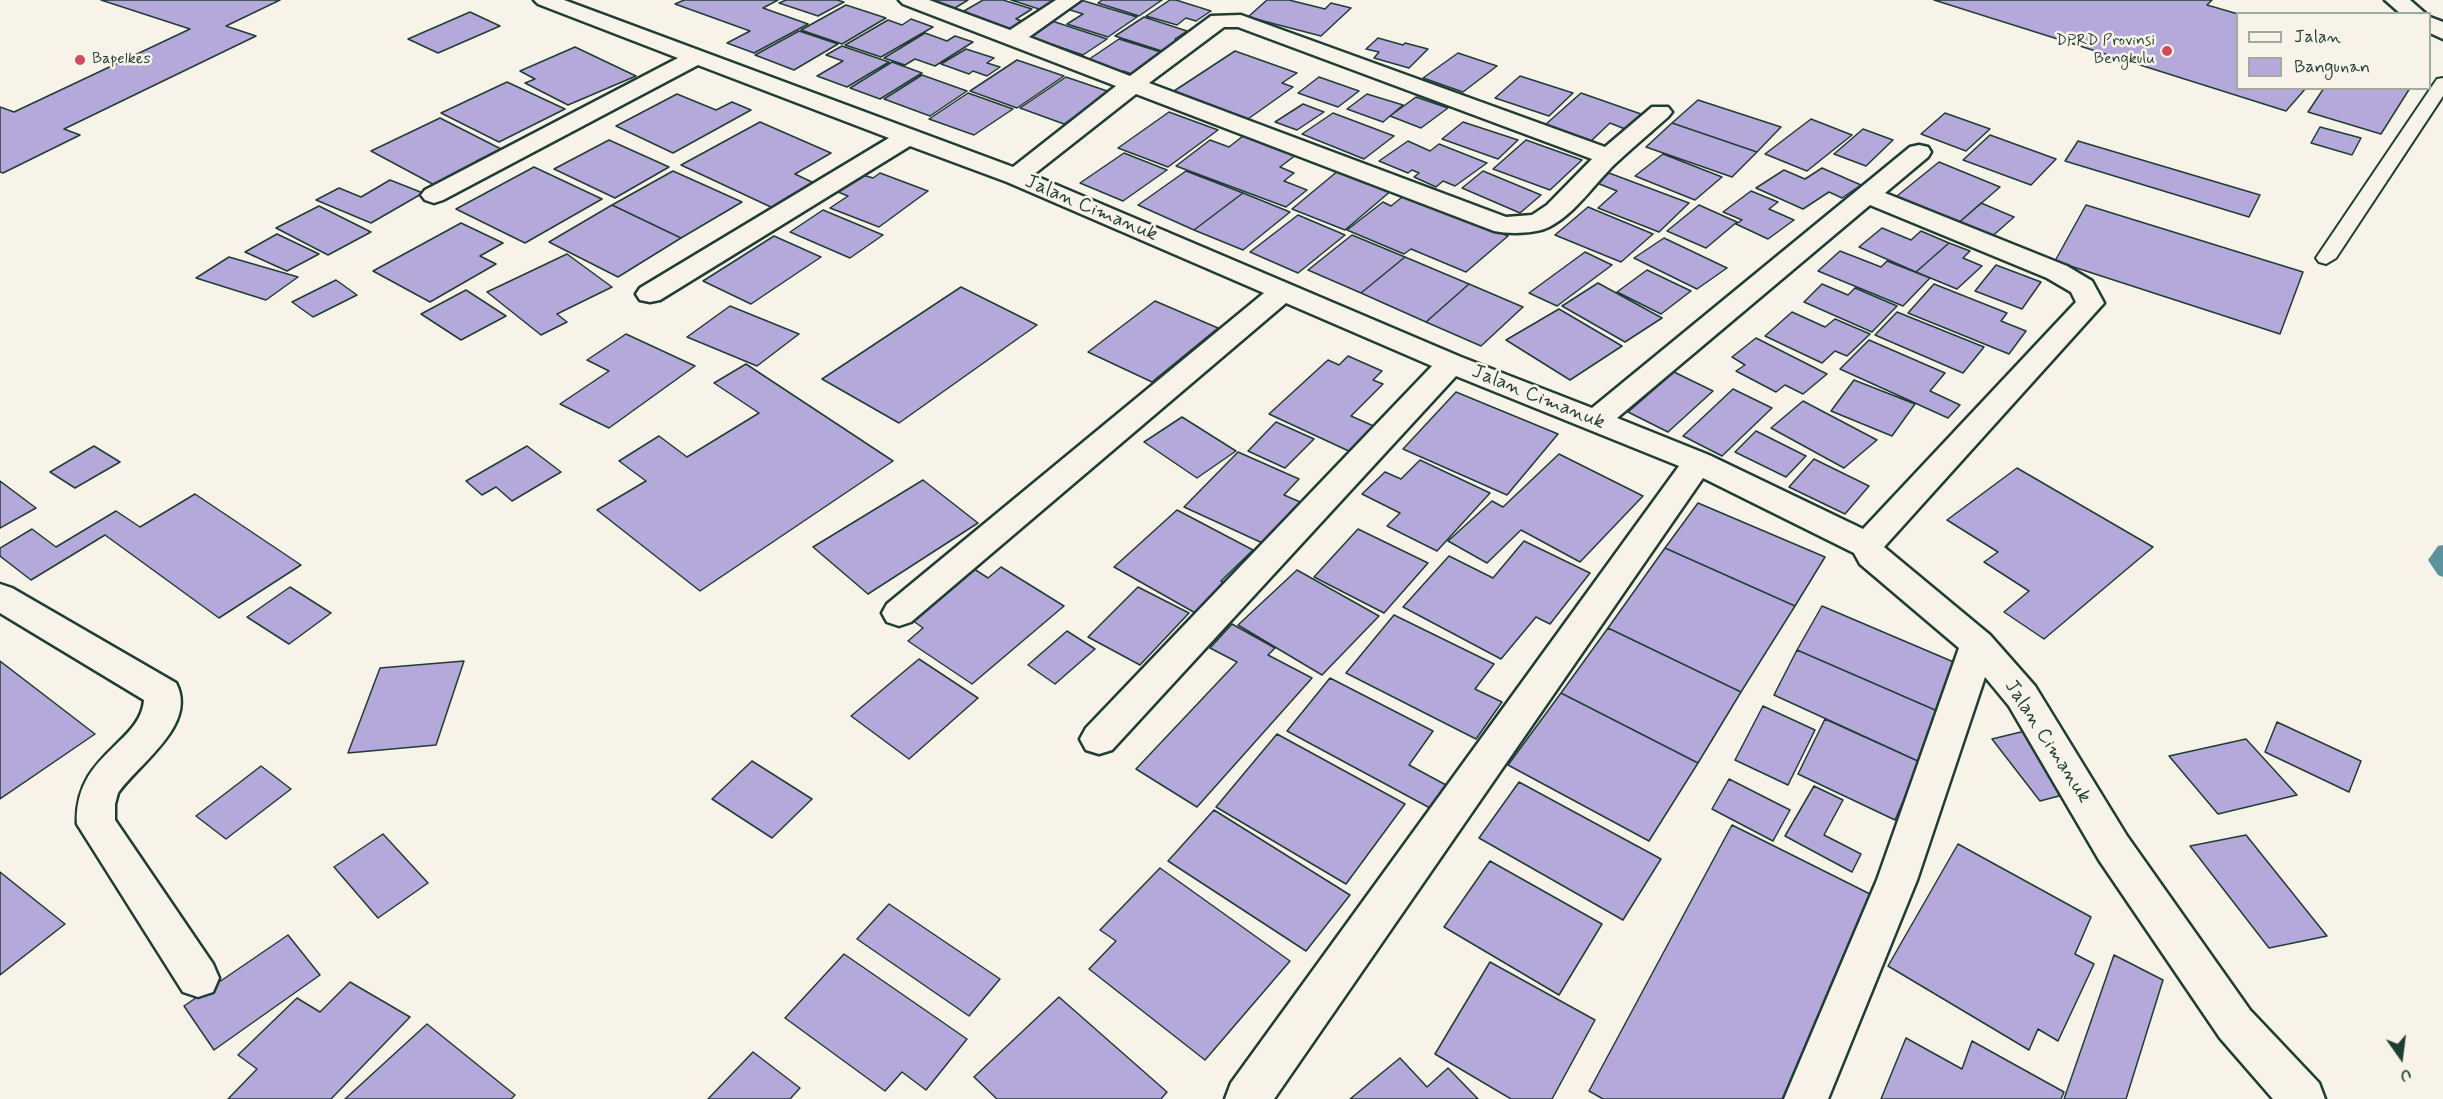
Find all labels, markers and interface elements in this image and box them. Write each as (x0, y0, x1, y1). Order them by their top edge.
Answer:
legend (2236, 12, 2431, 90)
text: Jalan (2294, 25, 2341, 49)
place label: DPRD Provinsi Bengkulu (2056, 32, 2155, 70)
marker: DPRD Provinsi Bengkulu (2160, 44, 2174, 58)
place label: Bapelkes (92, 50, 151, 70)
marker: Bapelkes (73, 53, 87, 67)
text: Bangunan (2294, 55, 2370, 79)
street label: Jalan Cimanuk (1021, 170, 1161, 248)
street label: Jalan Cimanuk (1468, 360, 1608, 436)
street label: Jalan Cimanuk (1998, 676, 2096, 808)
north arrow (2371, 1027, 2431, 1087)
text: U (2398, 1064, 2413, 1086)

